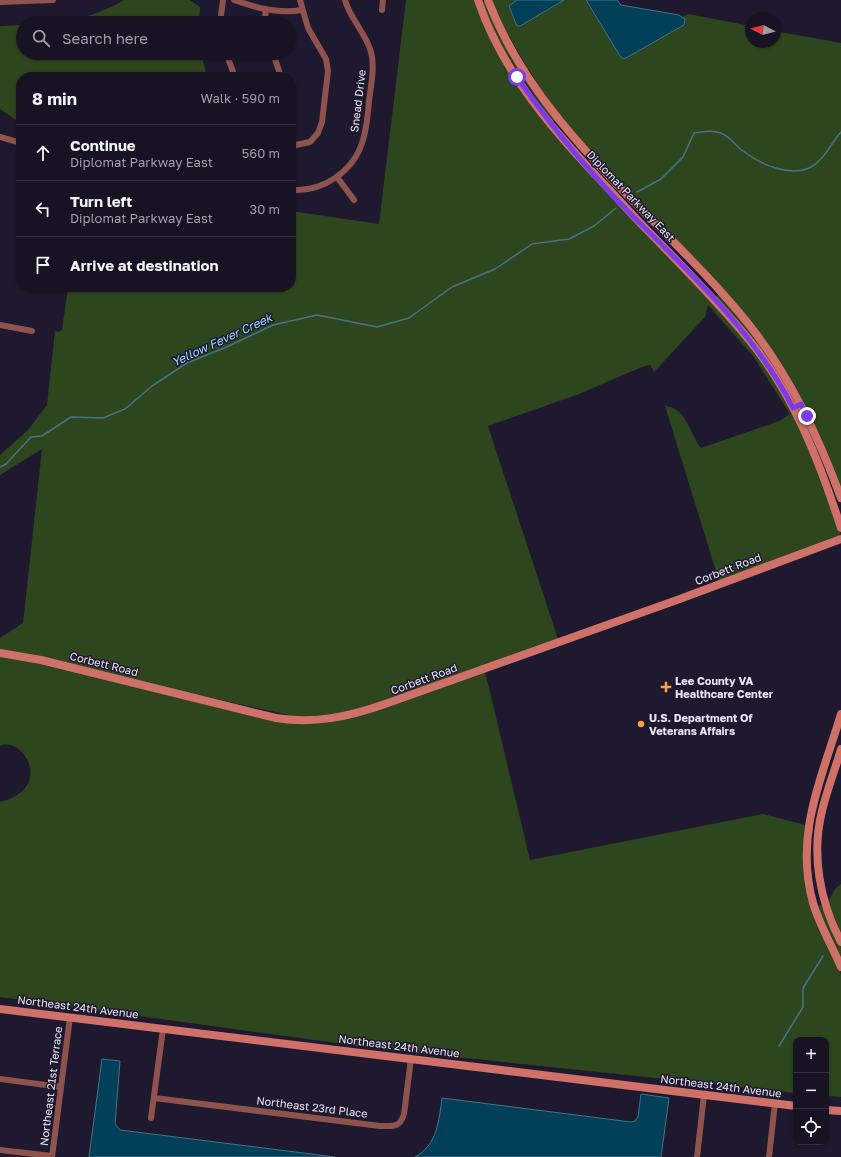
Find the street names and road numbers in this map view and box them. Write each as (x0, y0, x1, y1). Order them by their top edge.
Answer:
street label: Snead Drive (347, 69, 368, 133)
street label: Diplomat Parkway East (585, 148, 678, 244)
street label: Corbett Road (693, 550, 763, 587)
street label: Corbett Road (69, 649, 140, 678)
street label: Corbett Road (389, 660, 459, 697)
street label: Northeast 24th Avenue (17, 993, 139, 1020)
street label: Northeast 21st Terrace (37, 1026, 64, 1146)
street label: Northeast 24th Avenue (338, 1032, 460, 1059)
street label: Northeast 24th Avenue (660, 1072, 782, 1099)
street label: Northeast 23rd Place (256, 1093, 368, 1120)

